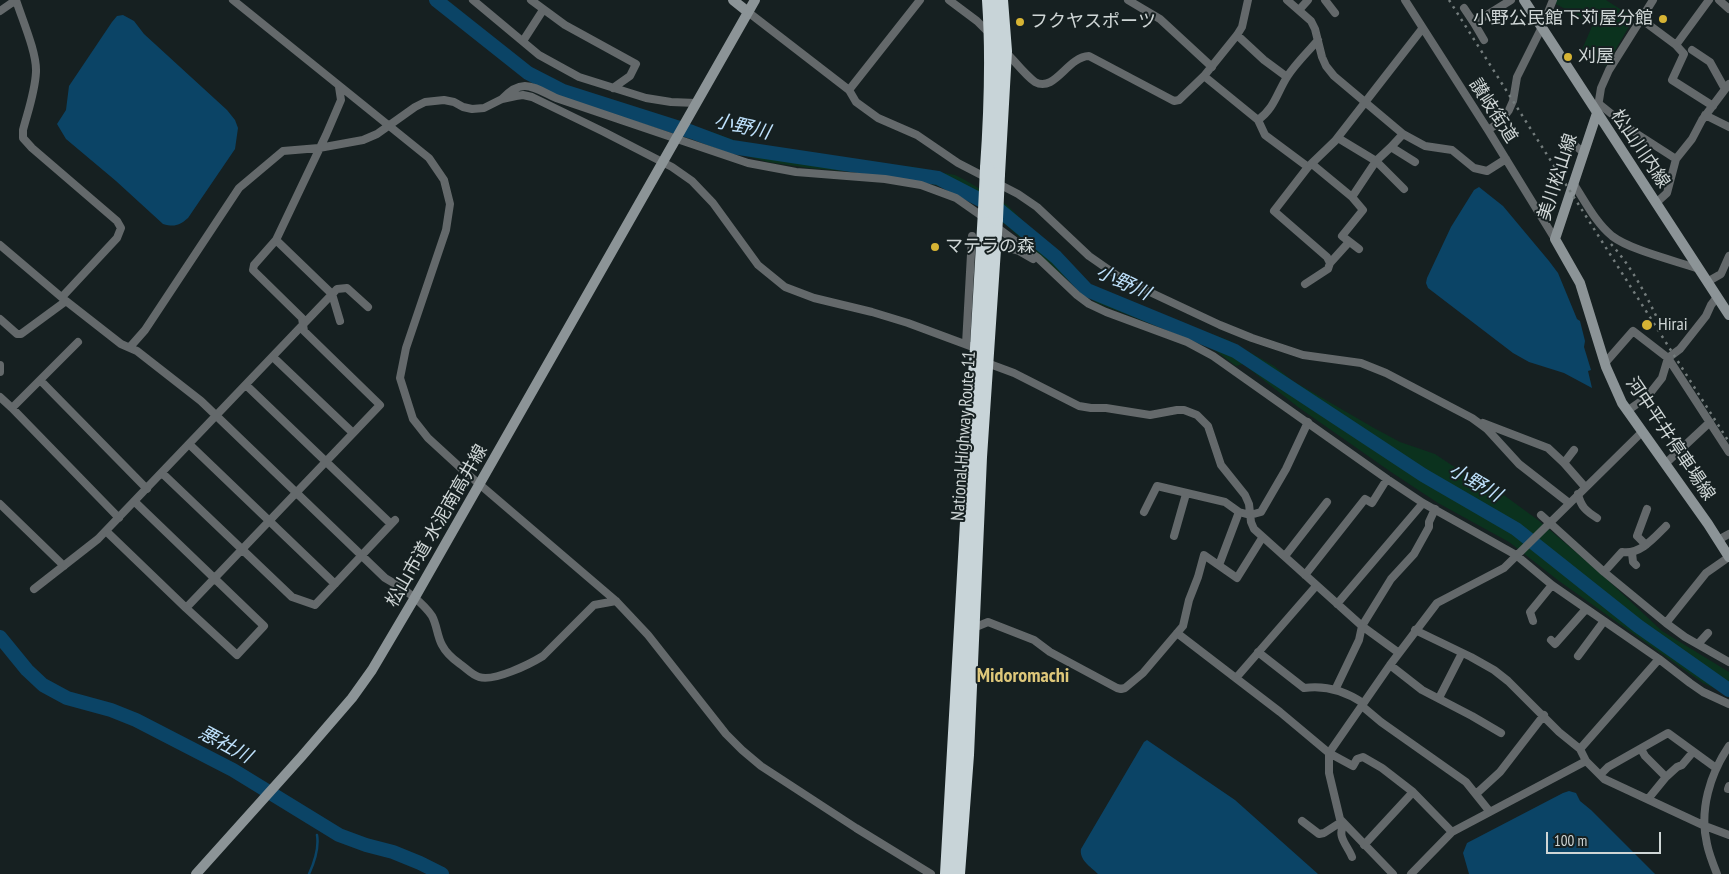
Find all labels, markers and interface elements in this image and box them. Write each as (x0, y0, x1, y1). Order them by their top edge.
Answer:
place label: 小野公民館下苅屋分館 (1473, 8, 1653, 30)
place label: フクヤスポーツ (1030, 11, 1156, 33)
marker: 小野公民館下苅屋分館 (1657, 13, 1669, 25)
marker: フクヤスポーツ (1014, 16, 1026, 28)
place label: 刈屋 (1578, 46, 1614, 68)
marker: 刈屋 (1562, 51, 1574, 63)
street label: 讃岐街道 (1464, 75, 1522, 147)
street label: 松山川内線 (1606, 106, 1674, 192)
water label: 小野川 (712, 109, 772, 145)
street label: 美川松山線 (1534, 131, 1582, 223)
place label: マテラの森 (945, 236, 1035, 258)
marker: マテラの森 (929, 241, 941, 253)
water label: 小野川 (1092, 261, 1154, 305)
place label: Hirai (1658, 314, 1688, 336)
marker: Hirai (1640, 318, 1654, 332)
street label: National Highway Route 11 (947, 350, 981, 522)
street label: 河中平井停車場線 (1621, 373, 1719, 505)
street label: 松山市道 水泥南高井線 (382, 441, 492, 611)
water label: 小野川 (1445, 459, 1505, 507)
district label: Midoromachi (977, 664, 1069, 688)
water label: 悪社川 (194, 722, 256, 768)
scale bar (1549, 822, 1664, 854)
text: 100 m (1554, 831, 1587, 850)

